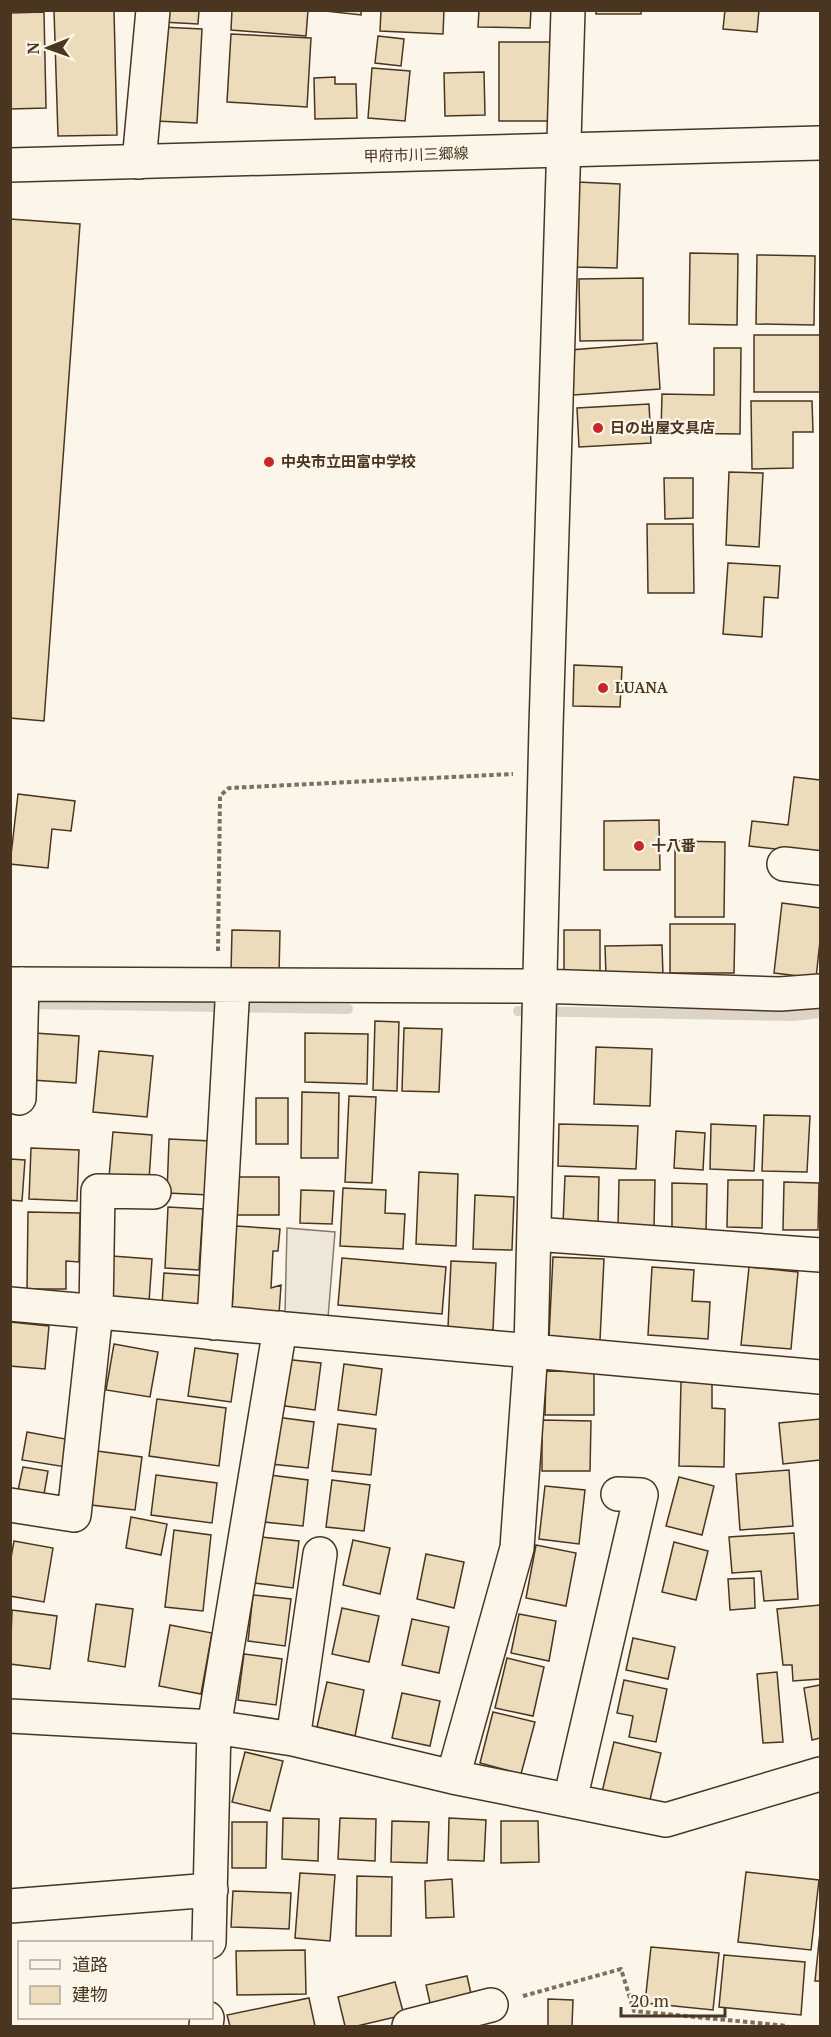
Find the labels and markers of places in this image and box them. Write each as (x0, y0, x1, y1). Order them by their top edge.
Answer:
place label: 日の出屋文具店 (610, 417, 715, 437)
marker: 日の出屋文具店 (591, 421, 605, 435)
place label: 中央市立田富中学校 (281, 451, 416, 471)
marker: 中央市立田富中学校 (262, 455, 276, 469)
place label: LUANA (615, 677, 668, 697)
marker: LUANA (596, 681, 610, 695)
place label: 十八番 (651, 835, 696, 855)
marker: 十八番 (632, 839, 646, 853)

